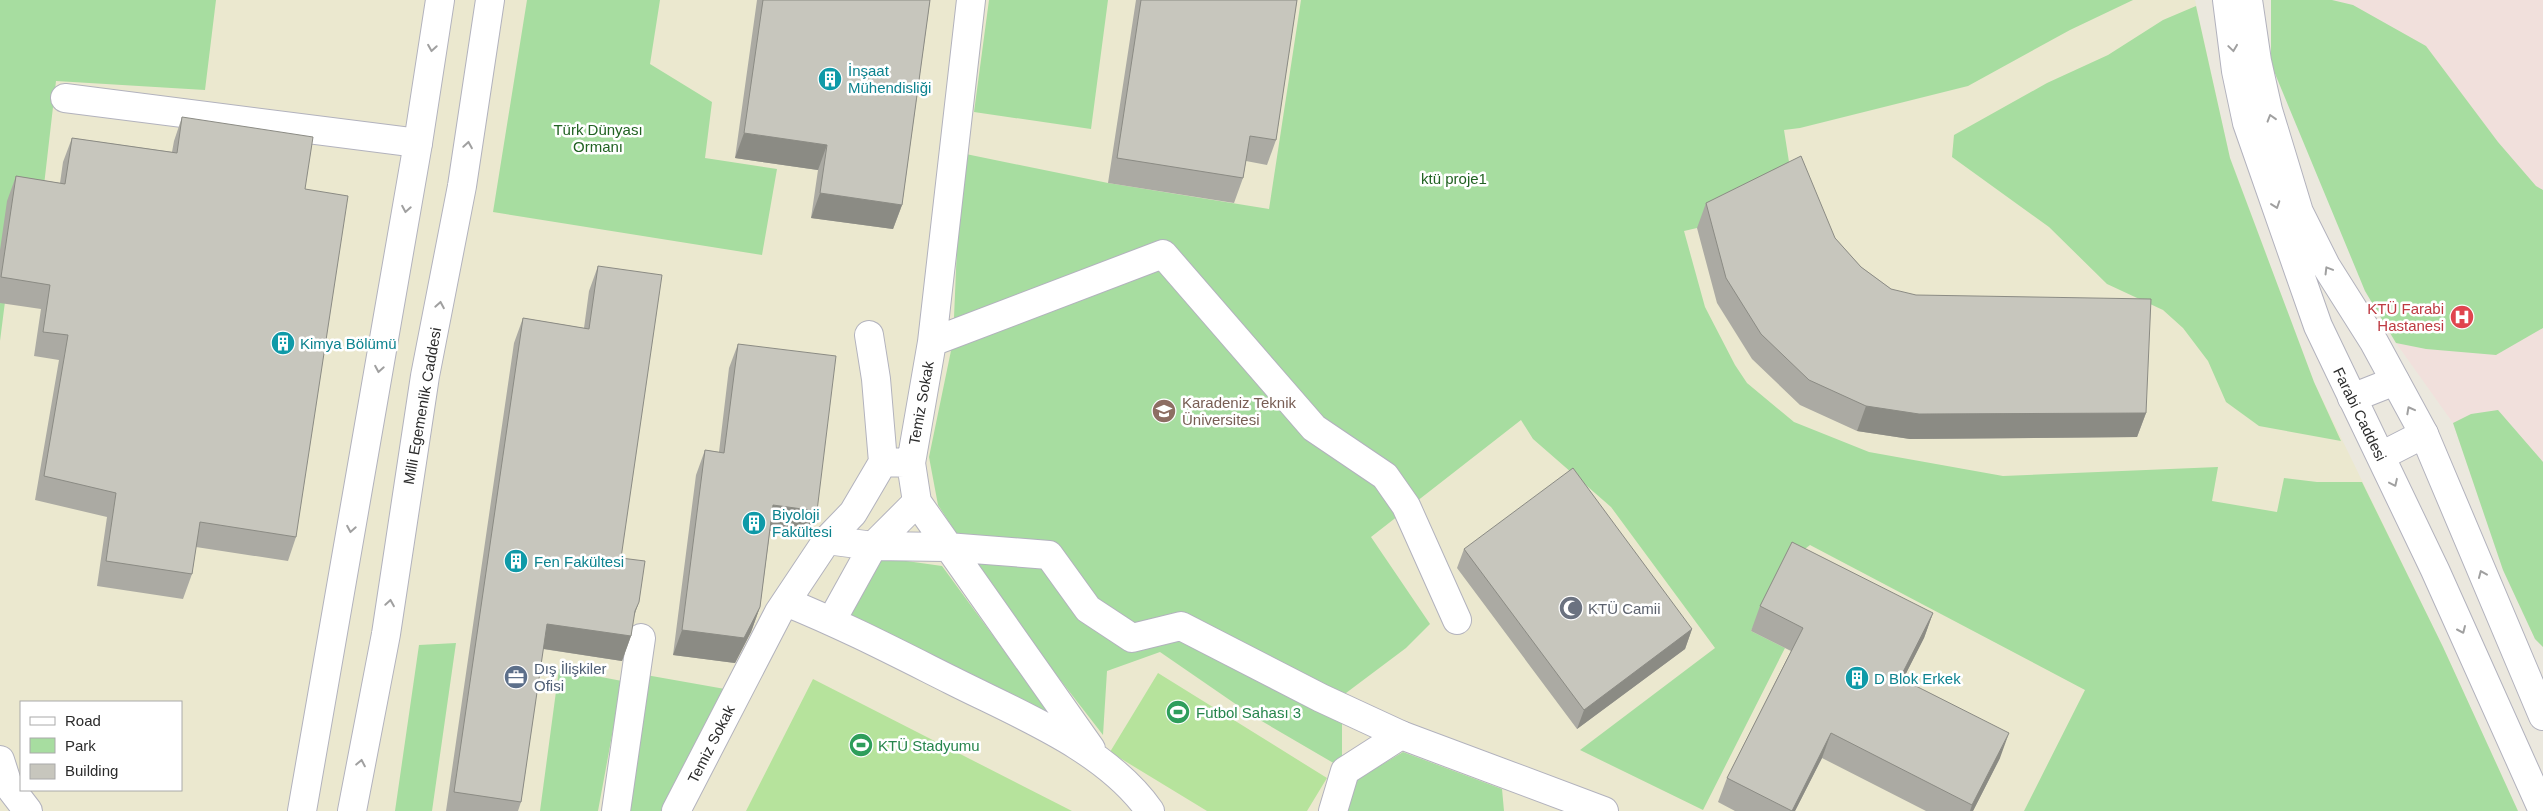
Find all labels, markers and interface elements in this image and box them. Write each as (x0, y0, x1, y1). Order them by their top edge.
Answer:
one-way arrow (428, 44, 438, 53)
one-way arrow (2227, 45, 2238, 53)
place label: İnşaat Mühendisliği (848, 62, 931, 96)
building icon: İnşaat Mühendisliği (817, 66, 843, 92)
one-way arrow (2266, 115, 2276, 123)
park label: Türk Dünyası Ormanı (553, 121, 643, 155)
one-way arrow (462, 141, 473, 149)
park label: ktü proje1 (1421, 170, 1487, 187)
one-way arrow (2270, 200, 2280, 208)
one-way arrow (402, 204, 412, 213)
one-way arrow (2325, 266, 2335, 275)
place label: KTÜ Farabi Hastanesi (2367, 300, 2444, 334)
one-way arrow (434, 301, 445, 309)
hospital icon: KTÜ Farabi Hastanesi (2449, 304, 2475, 330)
street label: Milli Egemenlik Caddesi (400, 326, 444, 486)
building icon: Kimya Bölümü (270, 330, 296, 356)
place label: Kimya Bölümü (300, 335, 397, 352)
street label: Temiz Sokak (905, 359, 937, 446)
one-way arrow (374, 364, 384, 373)
street label: Farabi Caddesi (2330, 365, 2390, 463)
place label: Karadeniz Teknik Üniversitesi (1182, 394, 1296, 428)
school or university icon: Karadeniz Teknik Üniversitesi (1151, 398, 1177, 424)
one-way arrow (2407, 406, 2417, 415)
one-way arrow (2387, 477, 2397, 486)
place label: Biyoloji Fakültesi (772, 506, 832, 540)
building icon: Biyoloji Fakültesi (741, 510, 767, 536)
one-way arrow (347, 524, 357, 533)
building icon: Fen Fakültesi (503, 548, 529, 574)
place label: Fen Fakültesi (534, 553, 624, 570)
one-way arrow (2478, 570, 2489, 579)
mosque icon: KTÜ Camii (1558, 595, 1584, 621)
one-way arrow (385, 599, 395, 608)
place label: KTÜ Camii (1588, 600, 1661, 617)
one-way arrow (2455, 625, 2466, 634)
place label: Dış İlişkiler Ofisi (534, 660, 607, 694)
office icon: Dış İlişkiler Ofisi (503, 664, 529, 690)
building icon: D Blok Erkek (1844, 665, 1870, 691)
place label: D Blok Erkek (1874, 670, 1961, 687)
sports icon: Futbol Sahası 3 (1165, 699, 1191, 725)
legend (20, 701, 182, 791)
street label: Temiz Sokak (684, 702, 738, 786)
place label: Futbol Sahası 3 (1196, 704, 1301, 721)
text: Road (65, 712, 101, 729)
sports icon: KTÜ Stadyumu (848, 732, 874, 758)
text: Park (65, 737, 96, 754)
place label: KTÜ Stadyumu (878, 737, 980, 754)
one-way arrow (355, 759, 365, 767)
text: Building (65, 762, 118, 779)

